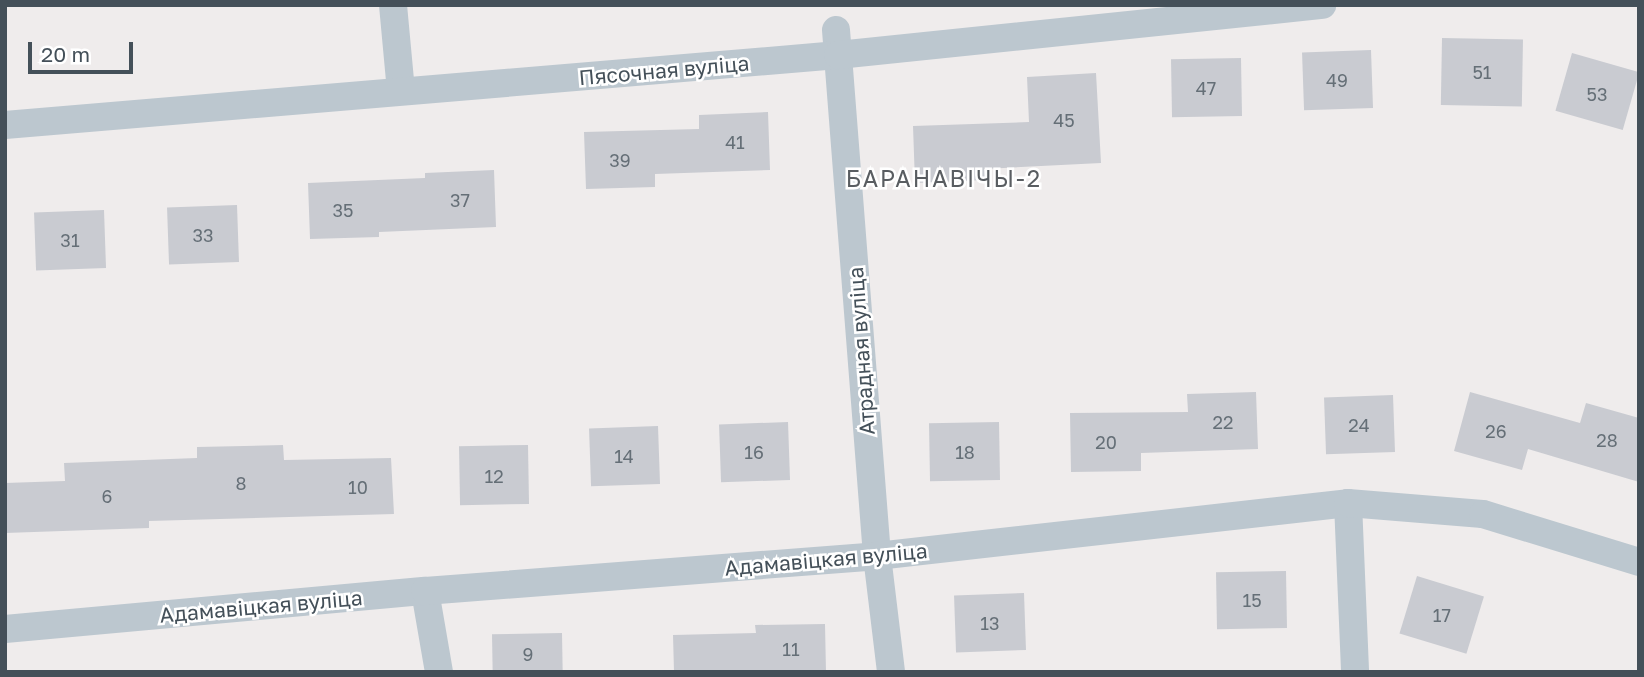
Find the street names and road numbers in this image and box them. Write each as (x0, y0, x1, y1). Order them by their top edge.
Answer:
street label: Пясочная вуліца (578, 50, 750, 90)
street label: Атрадная вуліца (843, 266, 879, 436)
street label: Адамавіцкая вуліца (724, 538, 928, 580)
street label: Адамавіцкая вуліца (159, 585, 363, 627)

